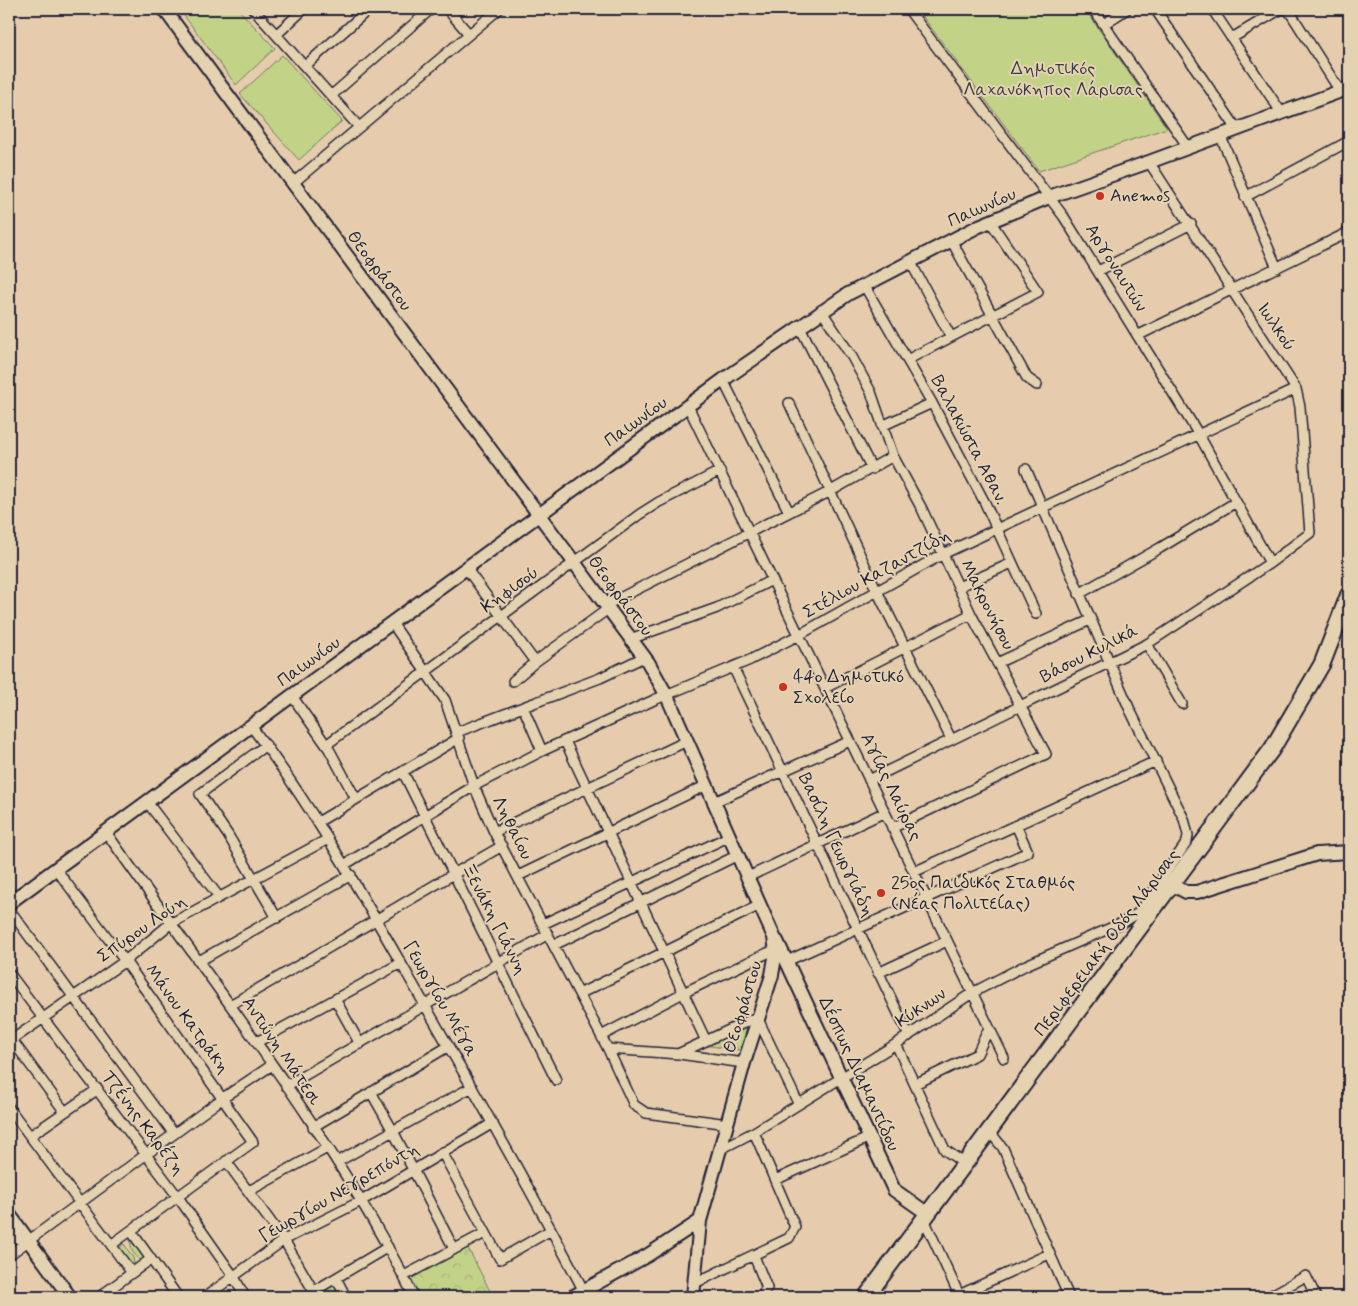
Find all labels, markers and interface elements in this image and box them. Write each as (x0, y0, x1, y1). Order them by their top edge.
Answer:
park label: Δημοτικός Λαχανόκηπος Λάρισας (963, 57, 1143, 102)
street label: Παιωνίου (944, 182, 1020, 234)
place label: Anemos (1110, 184, 1170, 208)
marker: Anemos (1094, 190, 1106, 202)
street label: Αργοναυτών (1079, 219, 1153, 317)
street label: Θεοφράστου (341, 226, 417, 316)
street label: Ιωλκού (1251, 298, 1301, 356)
street label: Βαλακώστα Αθαν. (925, 371, 1013, 509)
street label: Παιωνίου (600, 391, 672, 453)
street label: Στέλιου Καζαντζίδη (799, 523, 955, 624)
street label: Θεοφράστου (582, 551, 658, 641)
street label: Μακρονήσου (954, 556, 1020, 654)
street label: Κηφισού (476, 561, 544, 619)
street label: Βάσου Κυλικά (1036, 619, 1142, 689)
street label: Παιωνίου (273, 631, 345, 693)
place label: 44ο Δημοτικό Σχολείο (793, 665, 904, 710)
marker: 44ο Δημοτικό Σχολείο (777, 681, 789, 693)
street label: Αγίας Λαύρας (855, 729, 928, 845)
street label: Βασίλη Γεωργιάδη (792, 769, 880, 921)
street label: Ληθαίου (486, 792, 538, 864)
street label: Περιφερειακή Οδός Λάρισας (1029, 844, 1185, 1041)
street label: Ξενάκη Γιάννη (456, 859, 532, 979)
place label: 25ος Παιδικός Σταθμός (Νέας Πολιτείας) (891, 871, 1075, 916)
marker: 25ος Παιδικός Σταθμός (Νέας Πολιτείας) (875, 887, 887, 899)
street label: Σπύρου Λούη (93, 890, 191, 968)
street label: Γεωργίου Μέγα (397, 936, 484, 1061)
street label: Θεοφράστου (718, 958, 768, 1056)
street label: Μάνου Κατράκη (139, 959, 235, 1079)
street label: Κύκνων (891, 982, 951, 1034)
street label: Αντώνη Μάτεσι (236, 992, 326, 1110)
street label: Δέσπως Διαμαντίδου (813, 992, 906, 1155)
street label: Τζένης Καρέζη (96, 1065, 191, 1180)
street label: Γεωργίου Νεγρεπόντη (255, 1137, 423, 1249)

